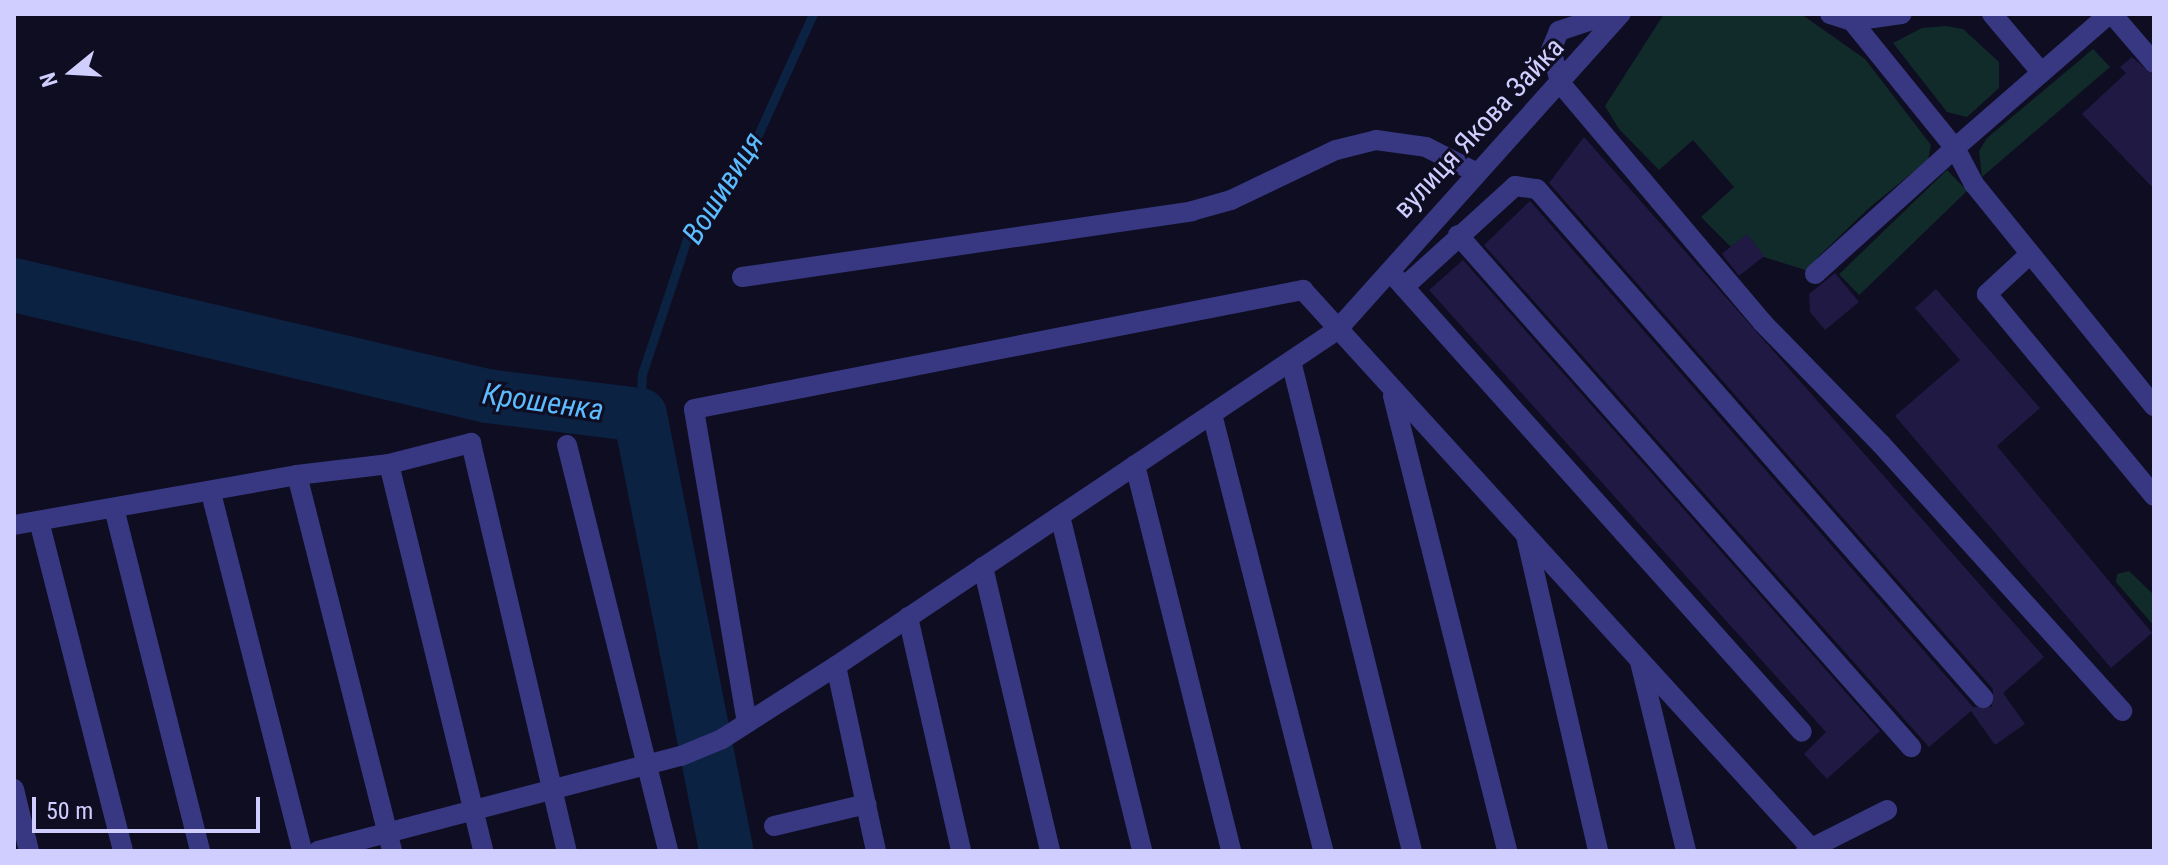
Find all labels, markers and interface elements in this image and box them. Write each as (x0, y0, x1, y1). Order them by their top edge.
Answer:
street label: вулиця Якова Зайка (1387, 31, 1571, 225)
north arrow (32, 32, 112, 112)
text: N (35, 69, 63, 90)
water label: Вошивиця (675, 126, 771, 250)
water label: Крошенка (480, 376, 606, 428)
scale bar (36, 781, 264, 831)
text: 50 m (46, 797, 93, 825)

